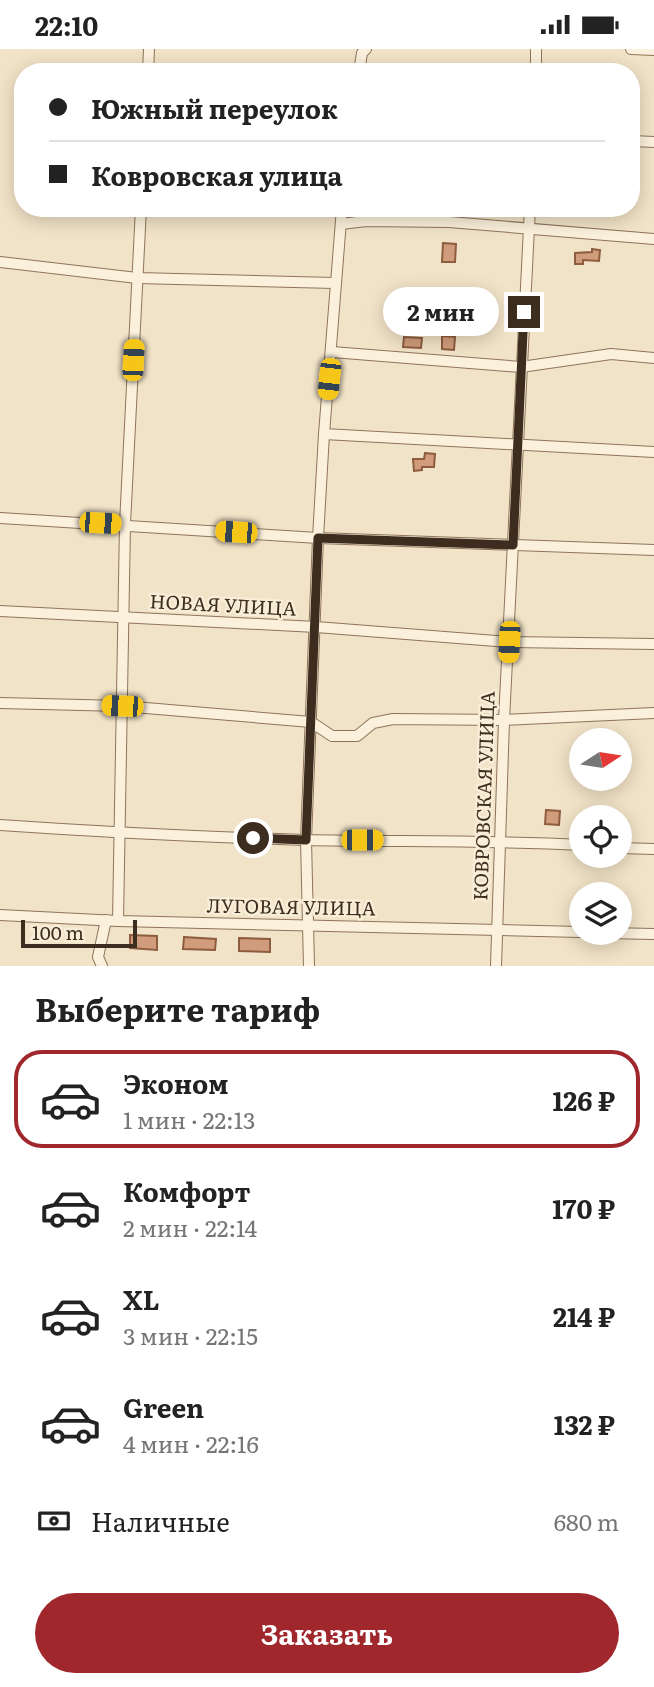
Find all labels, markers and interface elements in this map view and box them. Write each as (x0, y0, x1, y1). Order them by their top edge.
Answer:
text: 22:10 (35, 5, 98, 44)
text: Южный переулок (91, 88, 338, 127)
text: Ковровская улица (91, 155, 343, 194)
callout: 2 мин (384, 287, 500, 337)
text: 2 мин (407, 294, 475, 328)
route end (508, 296, 540, 328)
car (122, 338, 145, 382)
car (317, 357, 342, 401)
car (79, 511, 122, 535)
car (215, 520, 258, 544)
street label: НОВАЯ УЛИЦА (149, 586, 297, 622)
car (498, 620, 521, 664)
street label: КОВРОВСКАЯ УЛИЦА (465, 691, 501, 901)
car (101, 695, 144, 717)
north arrow (569, 728, 632, 791)
map controls (569, 728, 632, 945)
button: locate (569, 805, 632, 868)
route start (237, 822, 269, 854)
car (342, 830, 384, 851)
button: layers (569, 882, 632, 945)
street label: ЛУГОВАЯ УЛИЦА (206, 891, 376, 921)
scale bar (21, 917, 136, 949)
text: 100 m (32, 918, 84, 946)
text: Выберите тариф (35, 984, 320, 1032)
text: Эконом (123, 1063, 228, 1102)
icon: car (39, 1068, 102, 1131)
text: 126 ₽ (553, 1080, 615, 1119)
text: 1 мин · 22:13 (123, 1102, 256, 1136)
text: Комфорт (123, 1171, 250, 1210)
icon: car (39, 1176, 102, 1239)
text: 170 ₽ (552, 1188, 615, 1227)
text: 2 мин · 22:14 (123, 1210, 257, 1244)
text: XL (123, 1279, 160, 1318)
icon: car (39, 1284, 102, 1347)
text: 214 ₽ (553, 1296, 615, 1335)
text: 3 мин · 22:15 (123, 1318, 258, 1352)
text: Green (123, 1387, 204, 1426)
icon: car (39, 1392, 102, 1455)
text: 132 ₽ (554, 1404, 615, 1443)
text: 4 мин · 22:16 (123, 1426, 259, 1460)
text: Наличные (91, 1501, 230, 1540)
icon: cash (35, 1502, 73, 1540)
text: 680 m (554, 1504, 619, 1538)
button: Заказать (35, 1593, 619, 1673)

